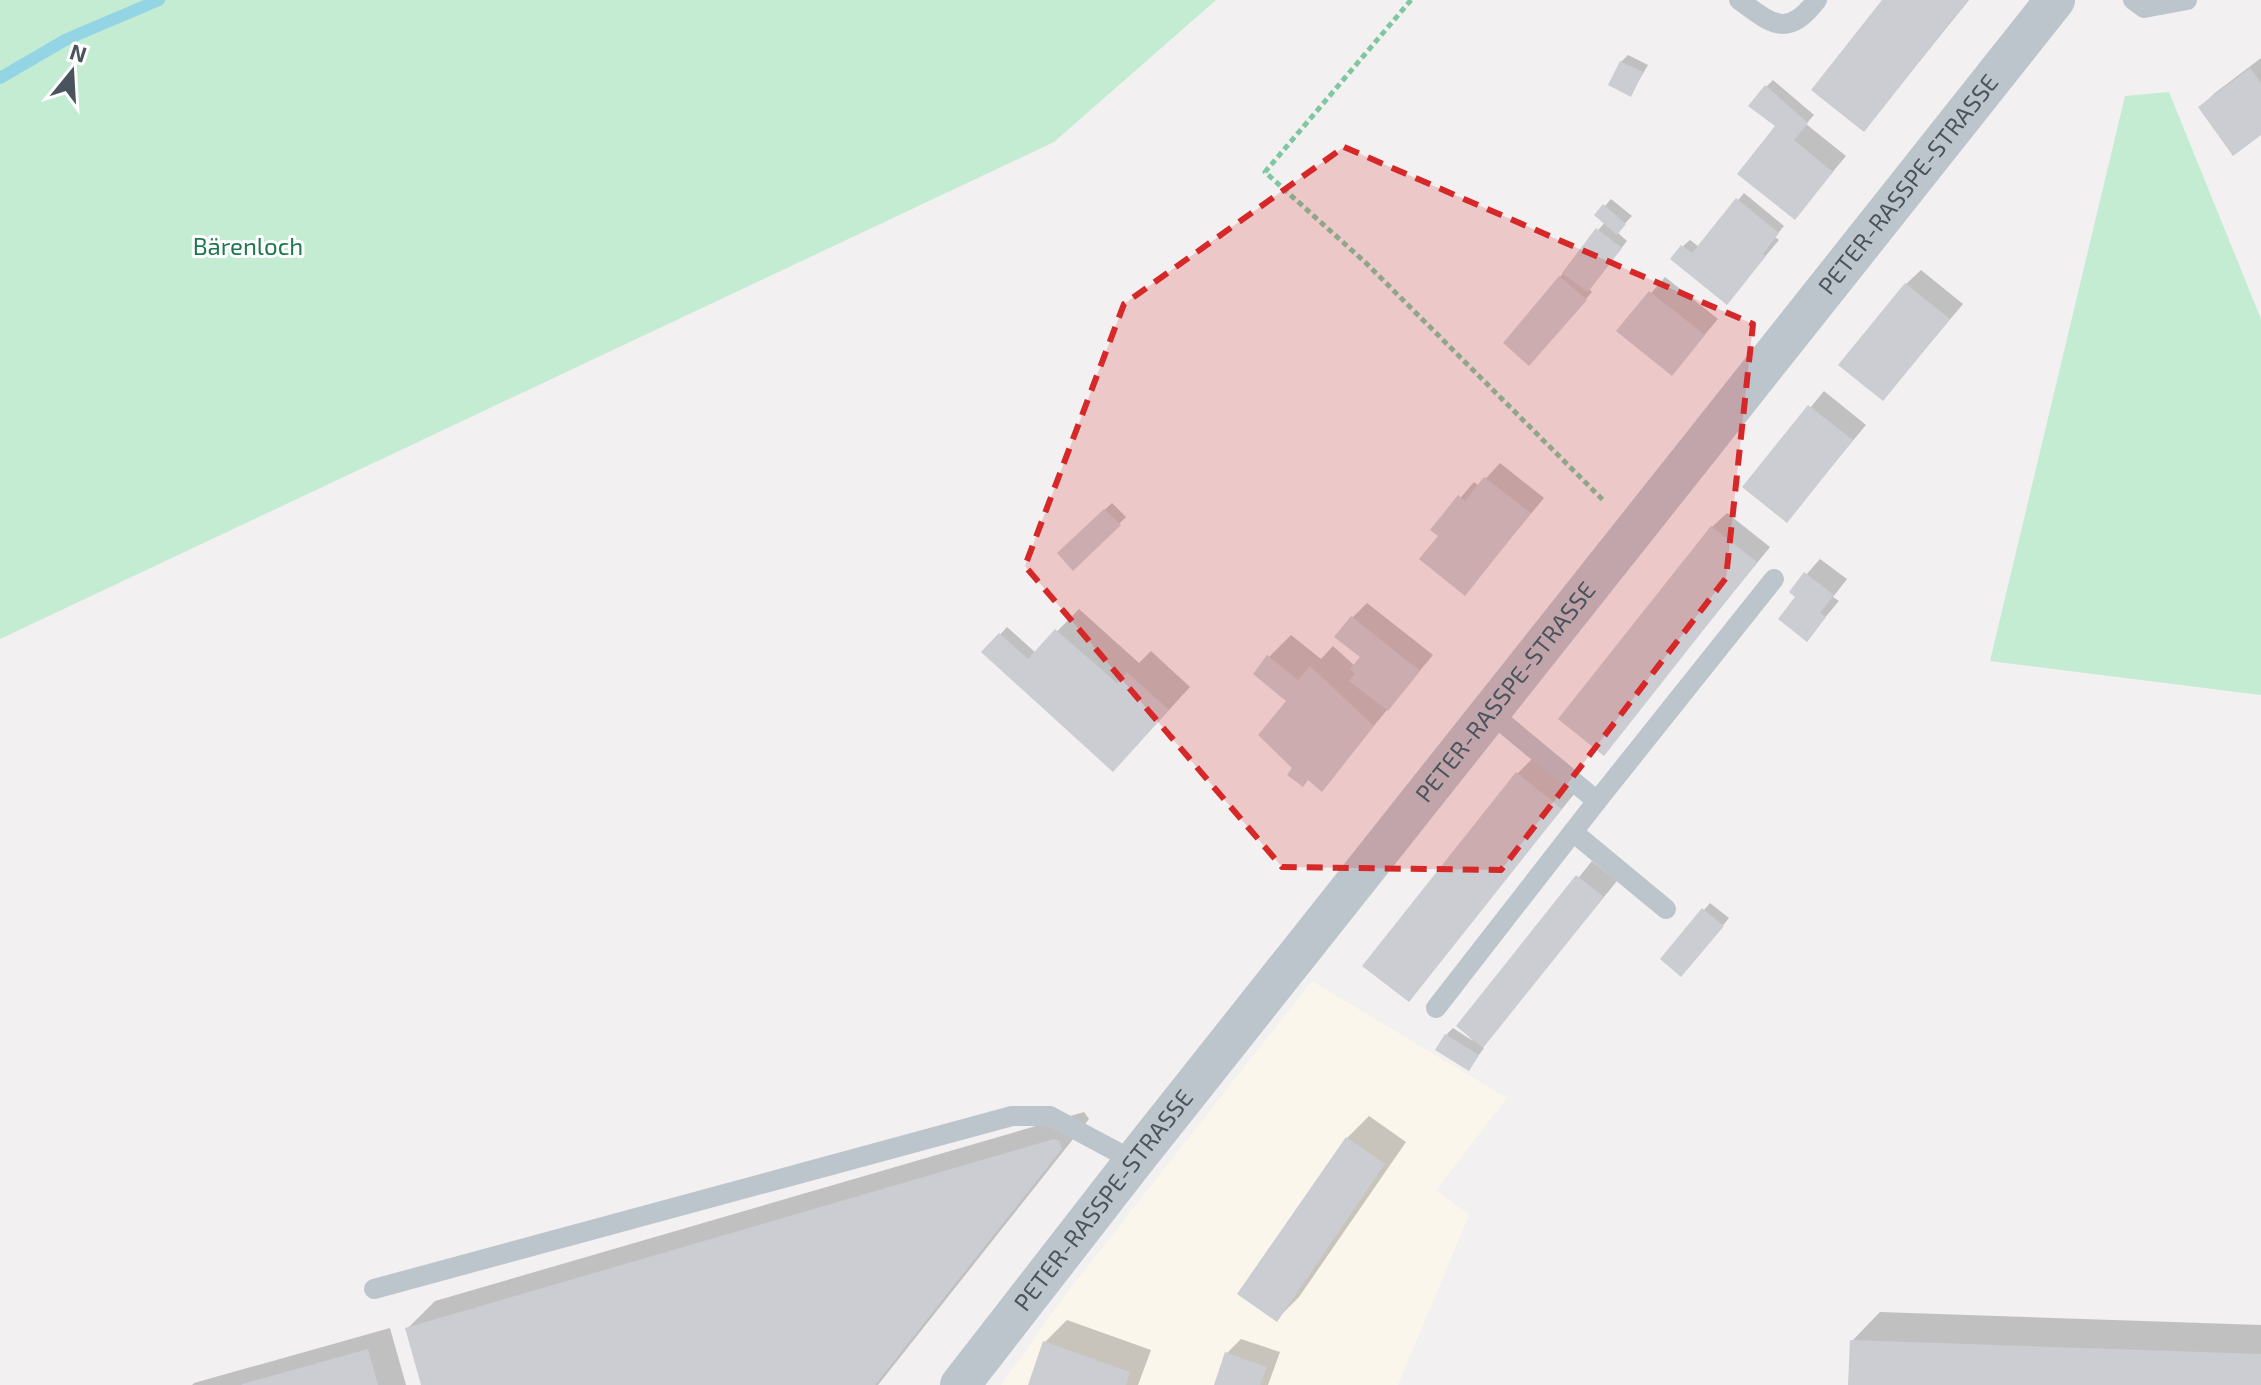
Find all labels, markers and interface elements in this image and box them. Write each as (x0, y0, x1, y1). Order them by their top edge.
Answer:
north arrow (32, 32, 112, 112)
text: N (67, 37, 90, 67)
street label: PETER-RASSPE-STRASSE (1811, 68, 2004, 300)
park label: Bärenloch (193, 231, 303, 260)
street label: PETER-RASSPE-STRASSE (1409, 575, 1601, 807)
street label: PETER-RASSPE-STRASSE (1007, 1083, 1198, 1316)

